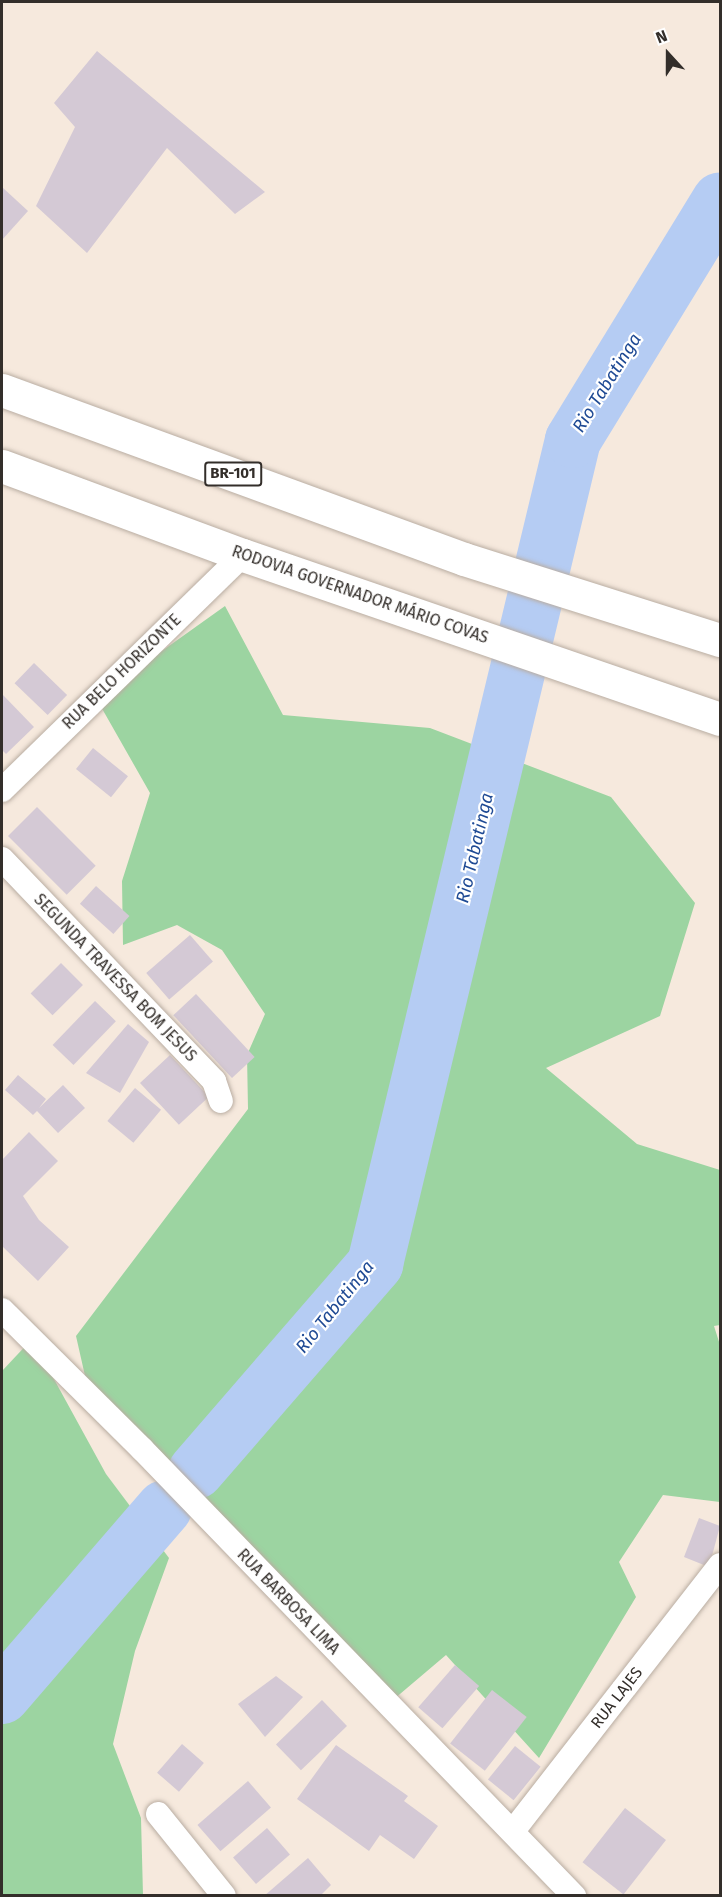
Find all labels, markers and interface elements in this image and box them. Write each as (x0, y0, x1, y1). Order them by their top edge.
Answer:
north arrow (638, 24, 698, 84)
text: N (653, 26, 670, 48)
water label: Rio Tabatinga (568, 330, 646, 436)
road number: BR-101 (203, 462, 263, 486)
street label: RODOVIA GOVERNADOR MÁRIO COVAS (229, 542, 491, 648)
street label: RUA BELO HORIZONTE (59, 610, 185, 734)
water label: Rio Tabatinga (452, 791, 498, 905)
street label: SEGUNDA TRAVESSA BOM JESUS (30, 890, 200, 1066)
water label: Rio Tabatinga (291, 1256, 379, 1358)
street label: RUA BARBOSA LIMA (233, 1545, 343, 1659)
street label: RUA LAJES (587, 1664, 647, 1732)

